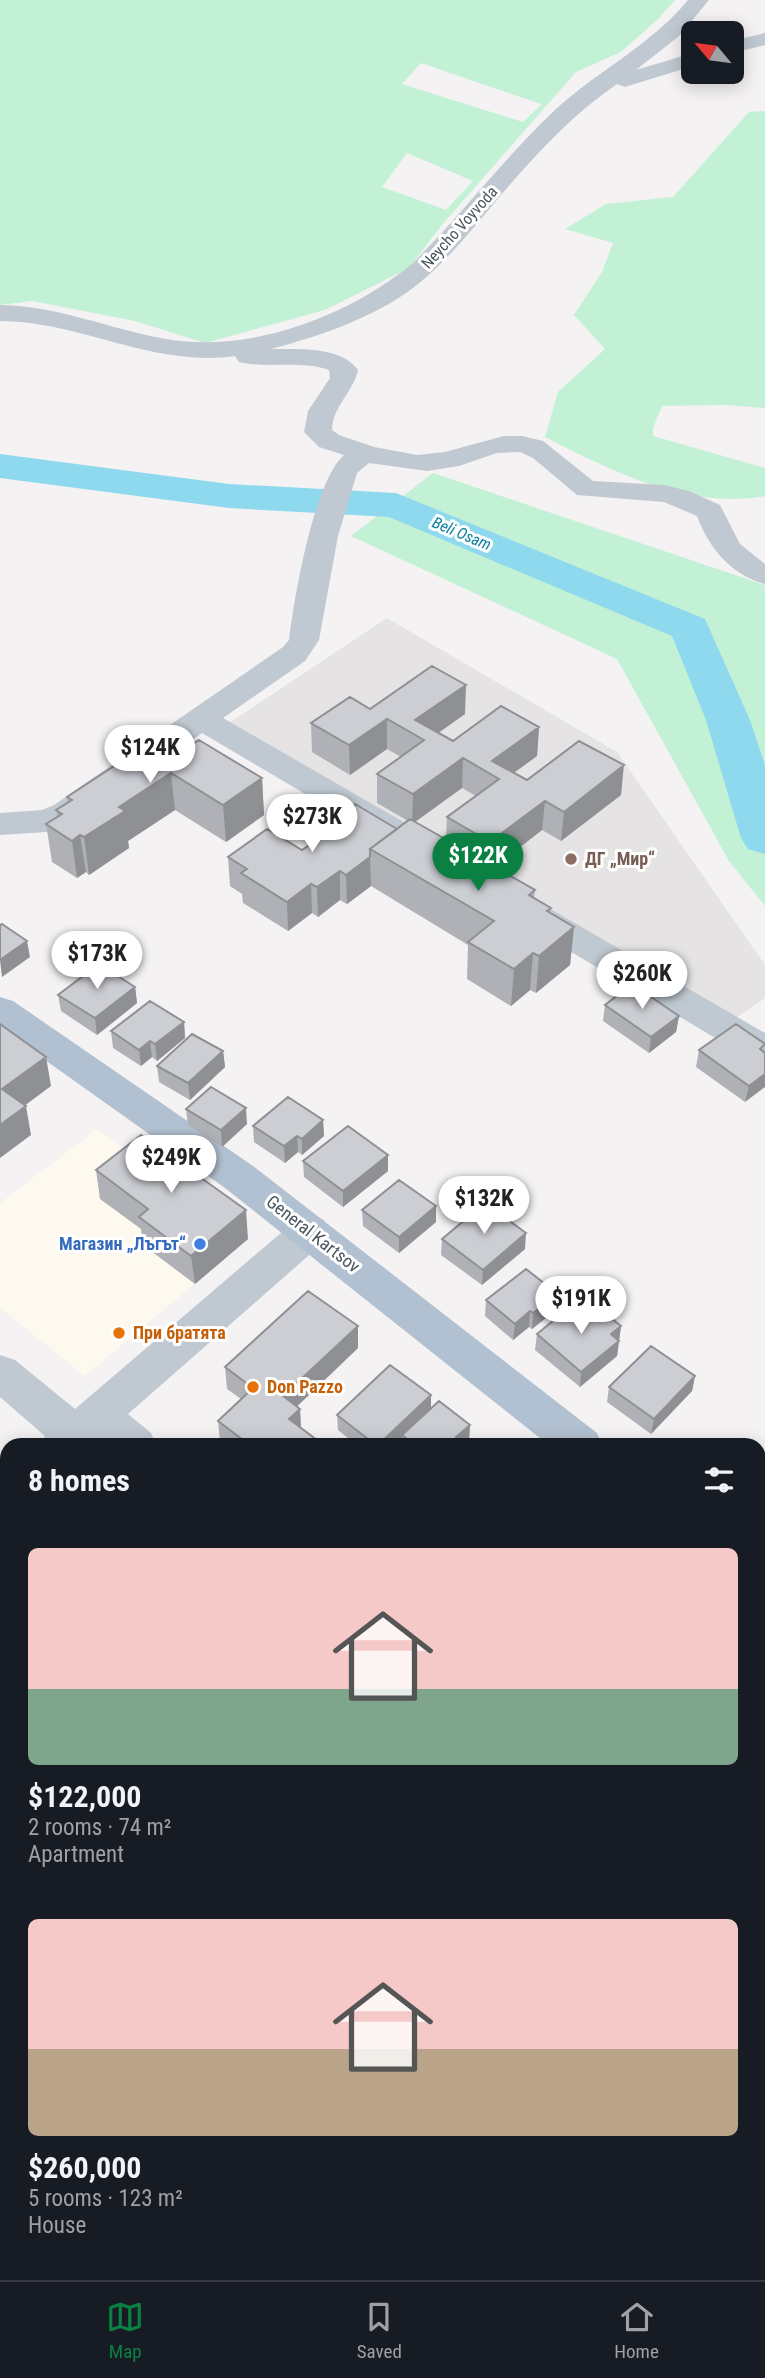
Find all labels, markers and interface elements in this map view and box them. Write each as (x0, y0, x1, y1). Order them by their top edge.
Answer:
north arrow (681, 21, 744, 84)
map controls (681, 21, 744, 84)
street label: Neycho Voyvoda (417, 182, 501, 272)
water label: Beli Osam (430, 513, 494, 554)
pin: $124K (101, 726, 199, 785)
text: $124K (120, 734, 180, 761)
pin: $273K (263, 794, 361, 854)
text: $273K (282, 803, 342, 830)
pin: $122K (429, 834, 527, 893)
text: $122K (448, 842, 508, 869)
place label: ДГ „Мир“ (585, 848, 655, 869)
marker: ДГ „Мир“ (563, 851, 579, 867)
pin: $173K (48, 932, 146, 991)
text: $173K (67, 940, 127, 967)
pin: $260K (593, 951, 691, 1011)
text: $260K (612, 960, 672, 987)
pin: $249K (122, 1136, 220, 1195)
text: $249K (141, 1144, 201, 1171)
pin: $132K (435, 1176, 533, 1236)
text: $132K (454, 1185, 514, 1212)
street label: General Kartsov (262, 1191, 364, 1277)
place label: Магазин „Лъгът“ (59, 1233, 186, 1254)
marker: Магазин „Лъгът“ (192, 1236, 208, 1252)
pin: $191K (532, 1276, 630, 1336)
text: $191K (551, 1285, 611, 1312)
place label: При братята (133, 1322, 226, 1343)
marker: При братята (111, 1325, 127, 1341)
place label: Don Pazzo (267, 1376, 343, 1397)
marker: Don Pazzo (245, 1379, 261, 1395)
icon: filters (700, 1461, 738, 1499)
text: 8 homes (28, 1463, 130, 1498)
icon: home (320, 1593, 446, 1719)
text: $122,000 (28, 1779, 141, 1814)
text: 2 rooms · 74 m² (28, 1814, 171, 1841)
text: Apartment (28, 1841, 124, 1868)
icon: home (320, 1964, 446, 2090)
text: $260,000 (28, 2150, 141, 2185)
text: 5 rooms · 123 m² (28, 2185, 183, 2212)
text: House (28, 2212, 86, 2239)
tab: Map (106, 2298, 144, 2363)
tab: Saved (357, 2298, 402, 2363)
tab: Home (614, 2298, 659, 2363)

